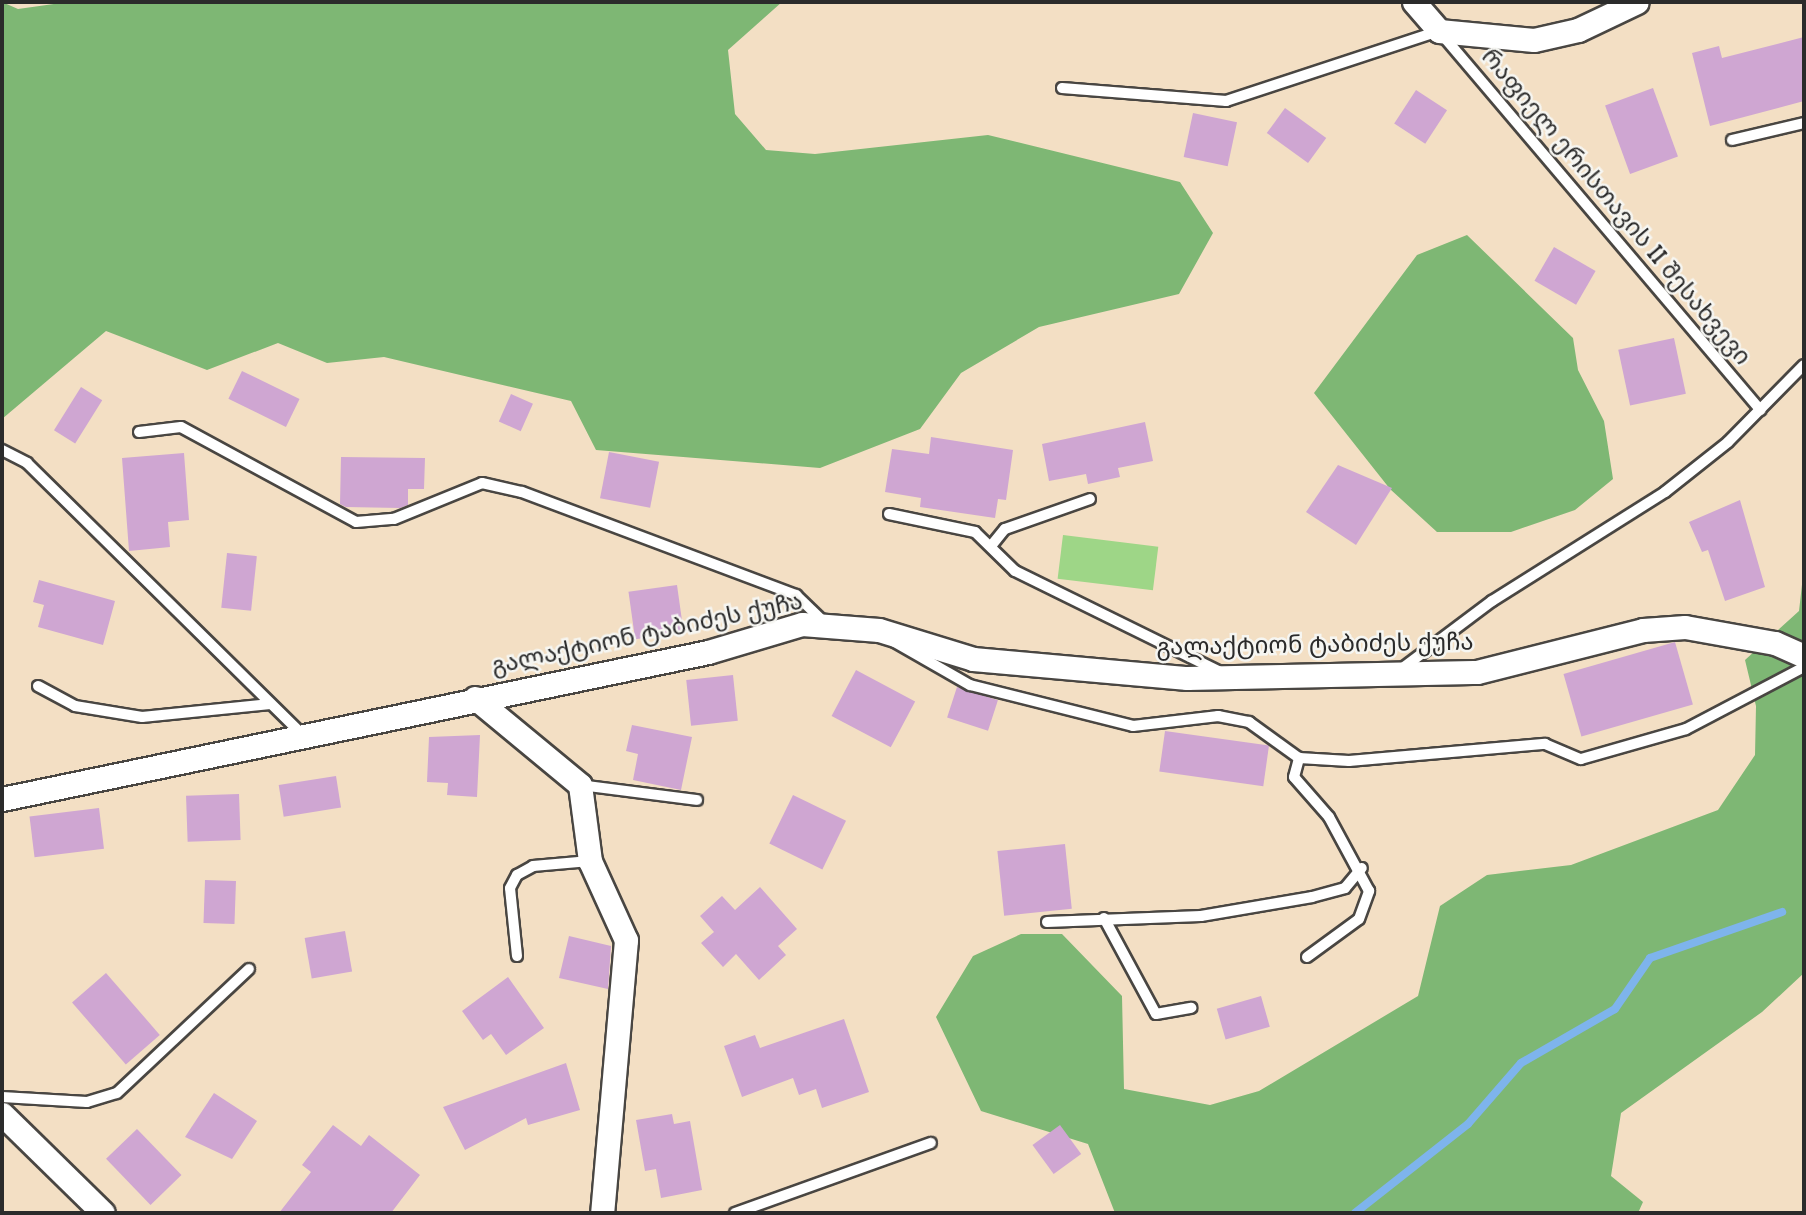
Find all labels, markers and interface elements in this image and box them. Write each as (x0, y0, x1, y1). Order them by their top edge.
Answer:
street label: რაფიელ ერისთავის II შესახვევი (1475, 43, 1757, 371)
street label: გალაქტიონ ტაბიძეს ქუჩა (489, 587, 805, 681)
street label: გალაქტიონ ტაბიძეს ქუჩა (1156, 628, 1474, 662)

